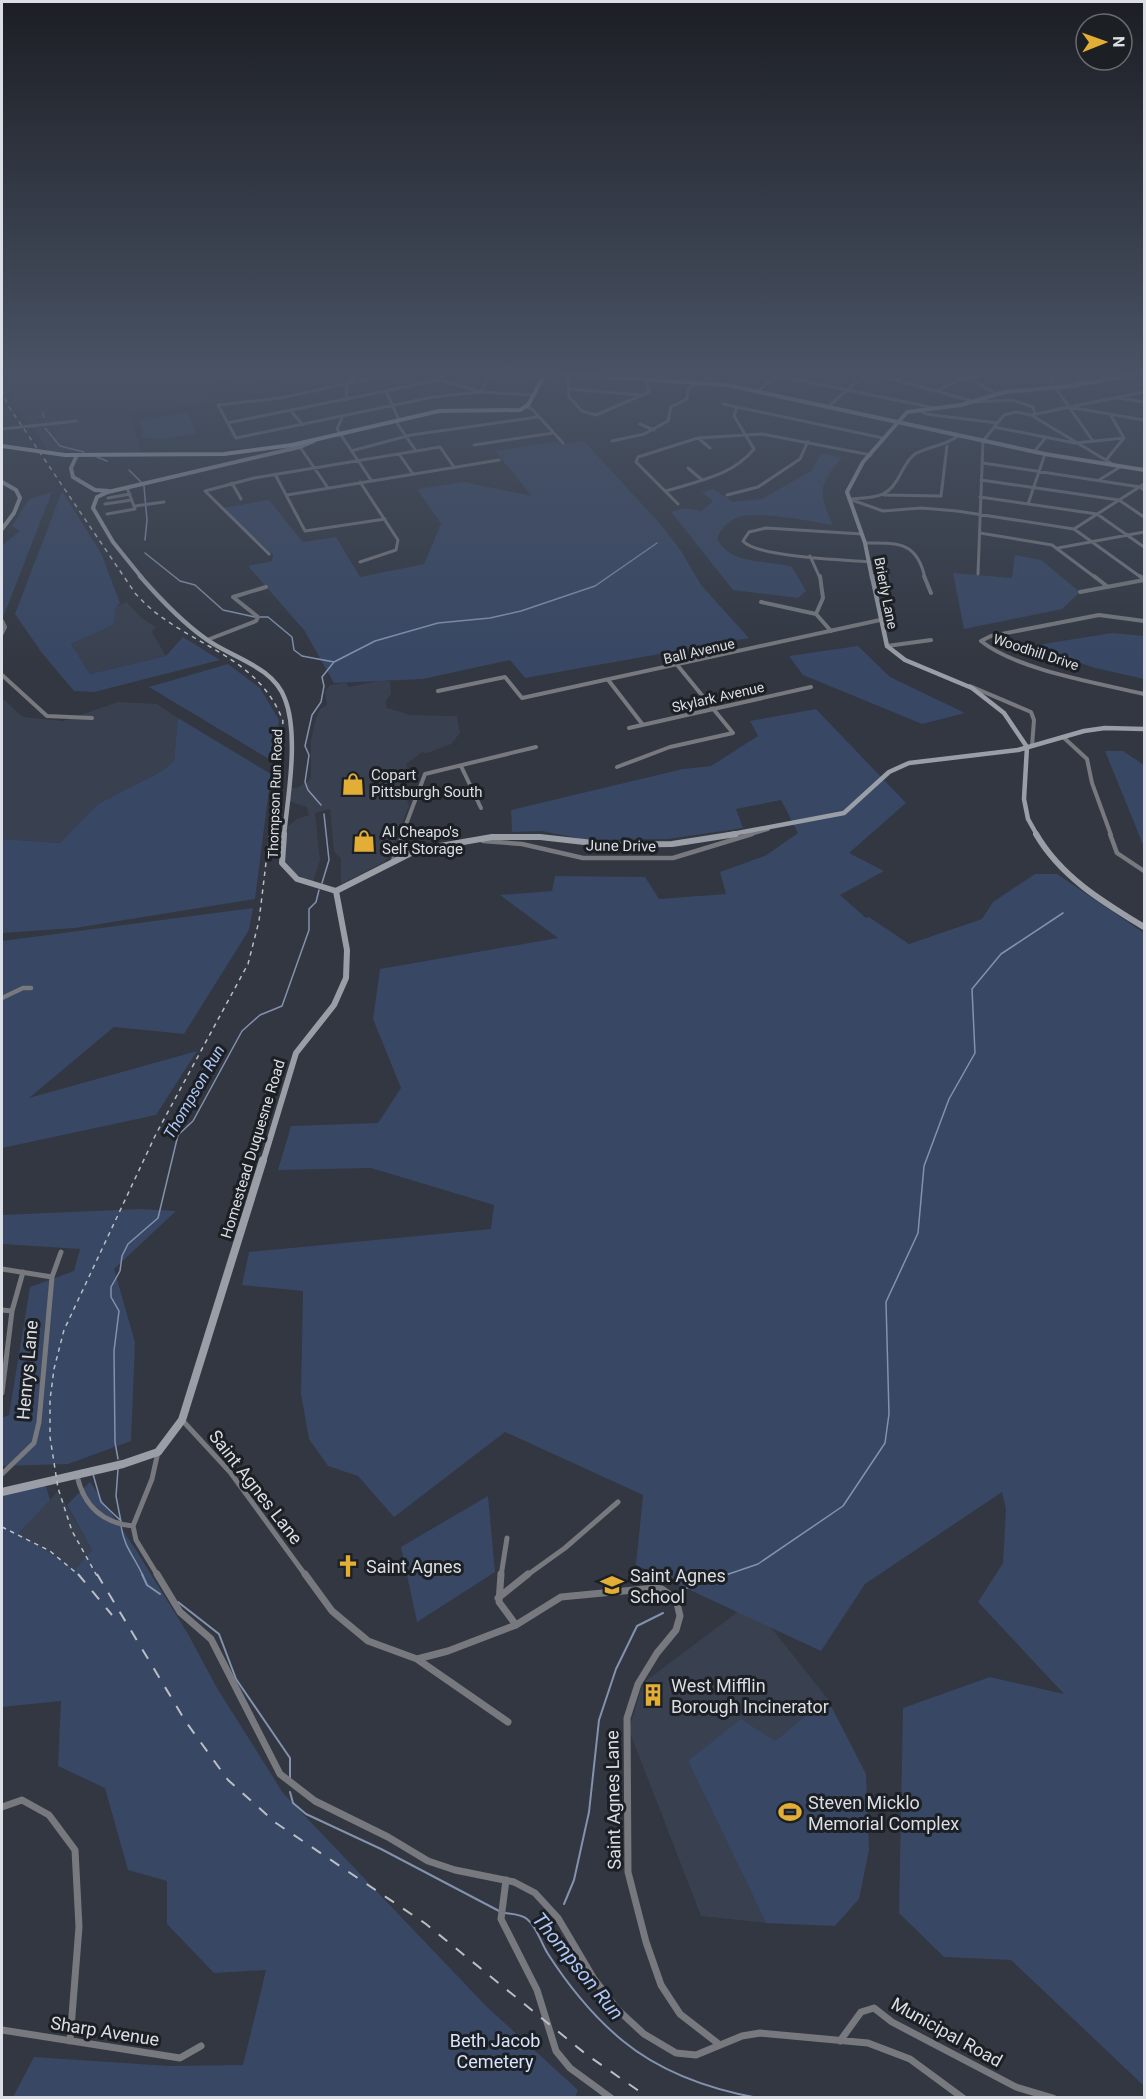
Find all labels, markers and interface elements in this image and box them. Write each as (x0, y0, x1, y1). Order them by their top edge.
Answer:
north arrow (1074, 12, 1134, 72)
text: N (1109, 36, 1128, 48)
street label: Brierly Lane (871, 556, 901, 630)
street label: Woodhill Drive (991, 631, 1081, 673)
street label: Ball Avenue (662, 635, 736, 667)
street label: Skylark Avenue (670, 679, 766, 715)
street label: Thompson Run Road (265, 729, 285, 859)
place label: Copart Pittsburgh South (371, 766, 483, 801)
shop icon: Copart Pittsburgh South (340, 771, 366, 797)
place label: Al Cheapo's Self Storage (382, 823, 463, 858)
shop icon: Al Cheapo's Self Storage (351, 828, 377, 854)
street label: June Drive (586, 836, 656, 856)
water label: Thompson Run (160, 1042, 228, 1142)
street label: Homestead Duquesne Road (217, 1057, 289, 1241)
street label: Henrys Lane (12, 1319, 42, 1421)
street label: Saint Agnes Lane (205, 1426, 307, 1548)
church icon: Saint Agnes (335, 1553, 361, 1579)
place label: Saint Agnes (366, 1556, 462, 1577)
place label: Saint Agnes School (630, 1565, 726, 1607)
school or university icon: Saint Agnes School (599, 1572, 625, 1598)
place label: West Mifflin Borough Incinerator (671, 1675, 829, 1717)
building icon: West Mifflin Borough Incinerator (640, 1682, 666, 1708)
street label: Saint Agnes Lane (601, 1730, 625, 1870)
place label: Steven Micklo Memorial Complex (808, 1792, 959, 1834)
sports icon: Steven Micklo Memorial Complex (777, 1799, 803, 1825)
water label: Thompson Run (527, 1907, 629, 2025)
street label: Municipal Road (888, 1993, 1006, 2071)
street label: Sharp Avenue (49, 2012, 161, 2050)
park label: Beth Jacob Cemetery (450, 2030, 540, 2072)

